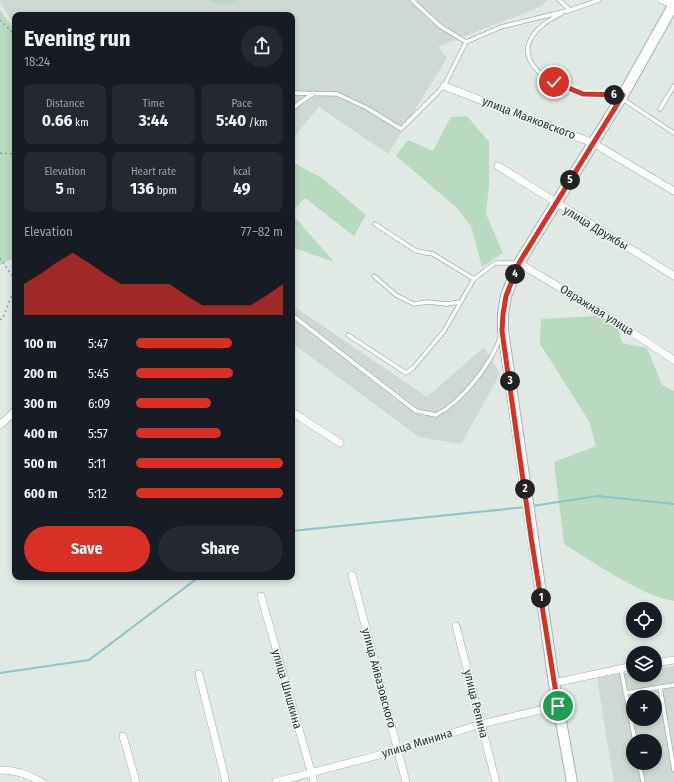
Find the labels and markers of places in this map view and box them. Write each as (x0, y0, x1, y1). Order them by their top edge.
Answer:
pin (537, 65, 571, 99)
pin: 6 (604, 85, 624, 105)
pin: 5 (560, 170, 580, 190)
pin: 4 (505, 264, 525, 284)
pin: 3 (500, 371, 520, 391)
pin: 2 (515, 479, 535, 499)
pin: 1 (531, 588, 551, 608)
pin (541, 689, 575, 723)

